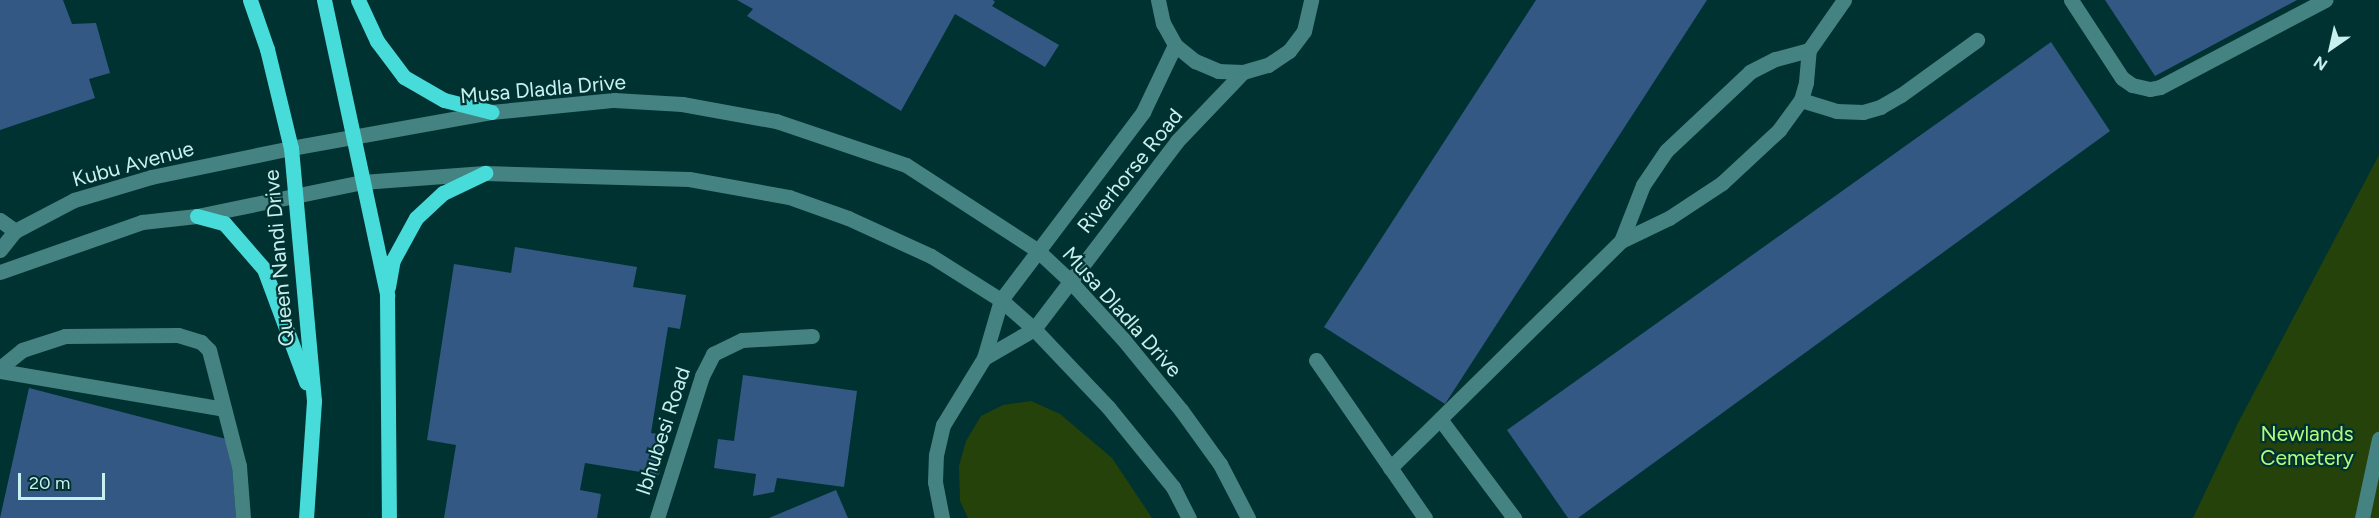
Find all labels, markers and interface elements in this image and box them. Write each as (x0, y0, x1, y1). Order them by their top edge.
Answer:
north arrow (2301, 18, 2361, 78)
text: N (2310, 52, 2331, 75)
street label: Musa Dladla Drive (459, 69, 627, 109)
street label: Riverhorse Road (1072, 104, 1188, 238)
street label: Kubu Avenue (70, 136, 196, 192)
street label: Queen Nandi Drive (259, 168, 299, 348)
street label: Musa Dladla Drive (1057, 242, 1187, 382)
street label: Ibhubesi Road (630, 364, 696, 498)
park label: Newlands Cemetery (2260, 421, 2354, 471)
scale bar (21, 461, 108, 499)
text: 20 m (29, 472, 70, 494)

